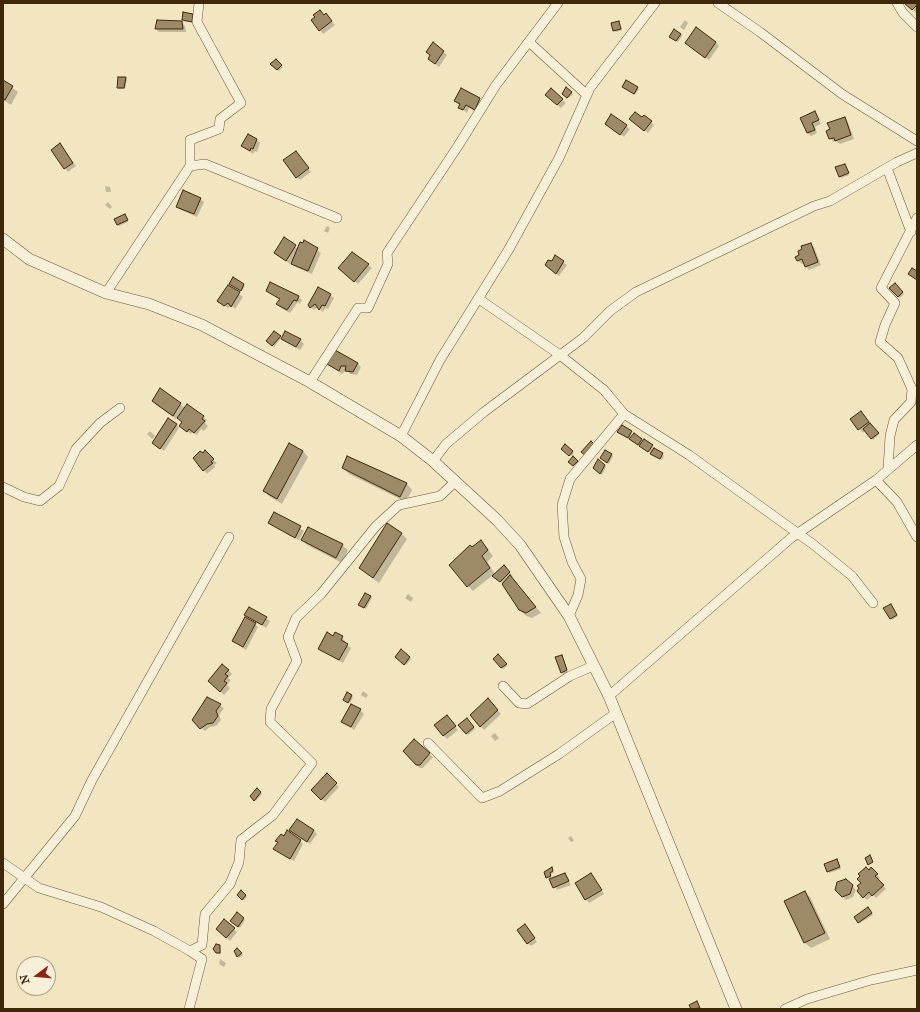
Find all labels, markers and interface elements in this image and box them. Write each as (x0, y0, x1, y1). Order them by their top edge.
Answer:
north arrow (16, 956, 56, 996)
text: N (17, 973, 32, 985)

